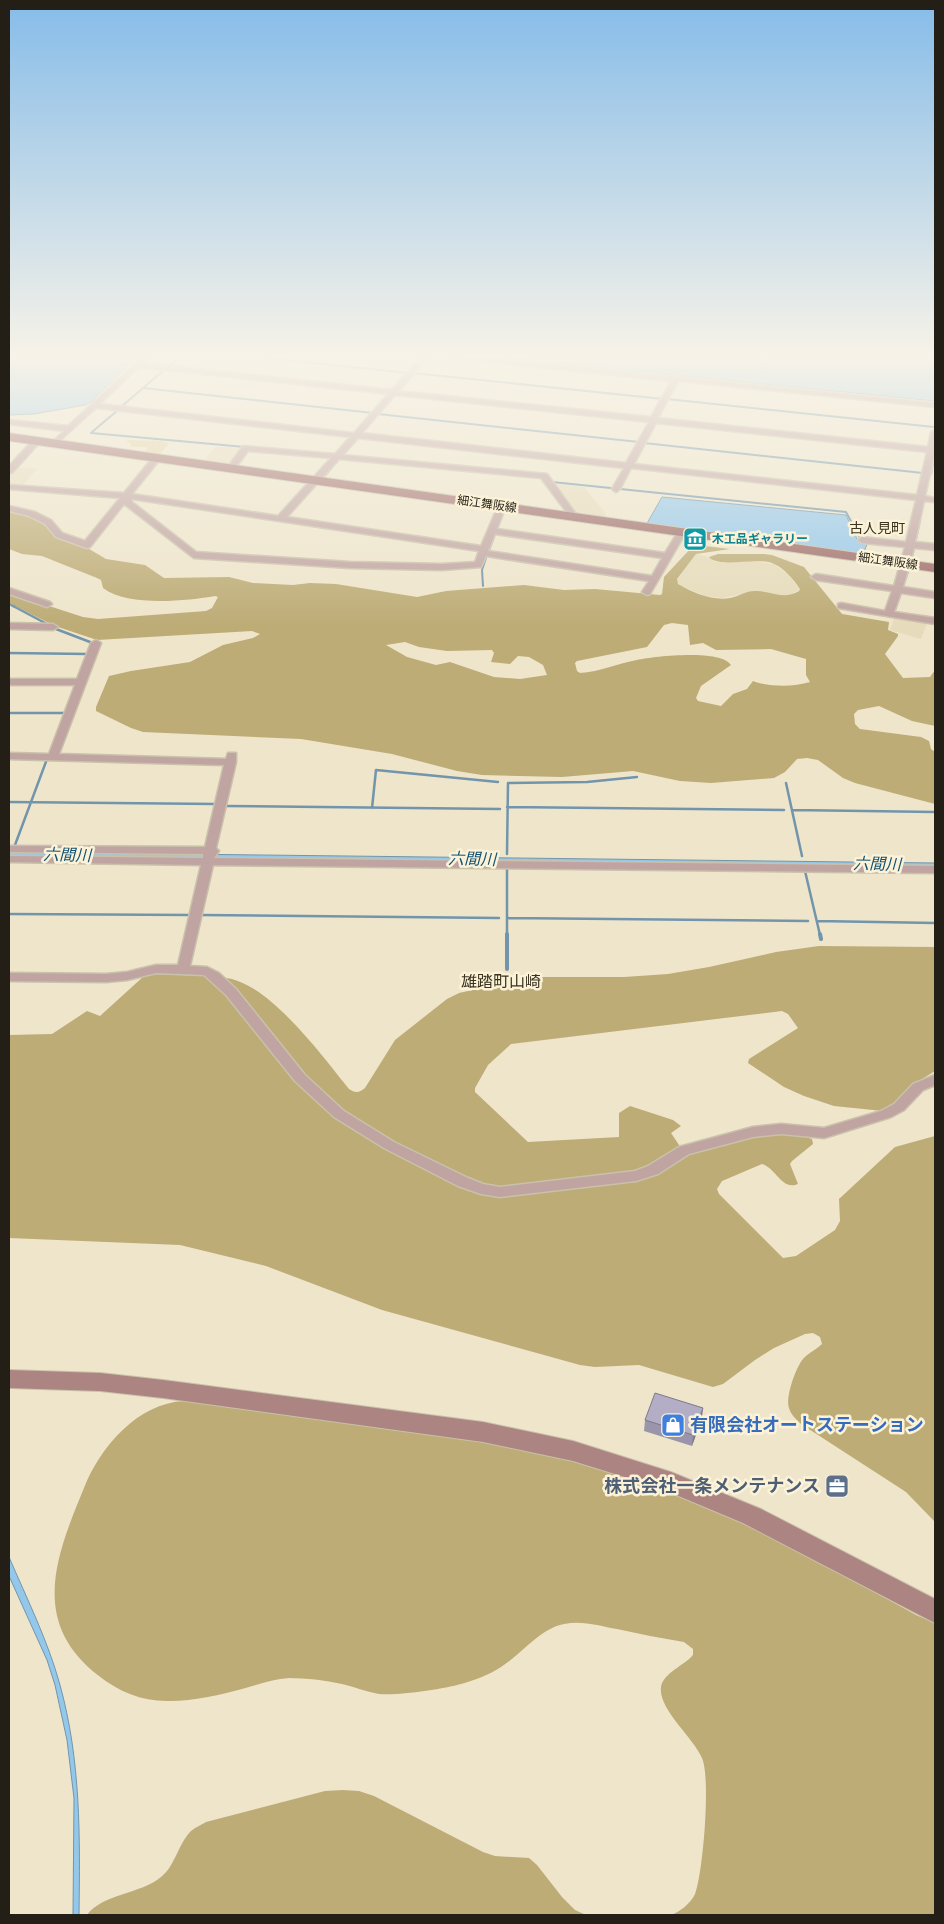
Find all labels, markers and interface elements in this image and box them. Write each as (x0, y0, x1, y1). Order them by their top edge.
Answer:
street label: 細江舞阪線 (456, 493, 518, 515)
district label: 古人見町 (849, 520, 905, 536)
museum icon: 木工品ギャラリー (682, 526, 708, 552)
place label: 木工品ギャラリー (712, 532, 808, 546)
street label: 細江舞阪線 (857, 550, 919, 572)
water label: 六間川 (43, 846, 93, 864)
water label: 六間川 (448, 850, 498, 868)
water label: 六間川 (853, 855, 903, 873)
district label: 雄踏町山崎 (461, 973, 541, 990)
shop icon: 有限会社オートステーション (660, 1412, 686, 1438)
place label: 有限会社オートステーション (690, 1415, 924, 1435)
office icon: 株式会社一条メンテナンス (824, 1473, 850, 1499)
place label: 株式会社一条メンテナンス (604, 1476, 820, 1496)

